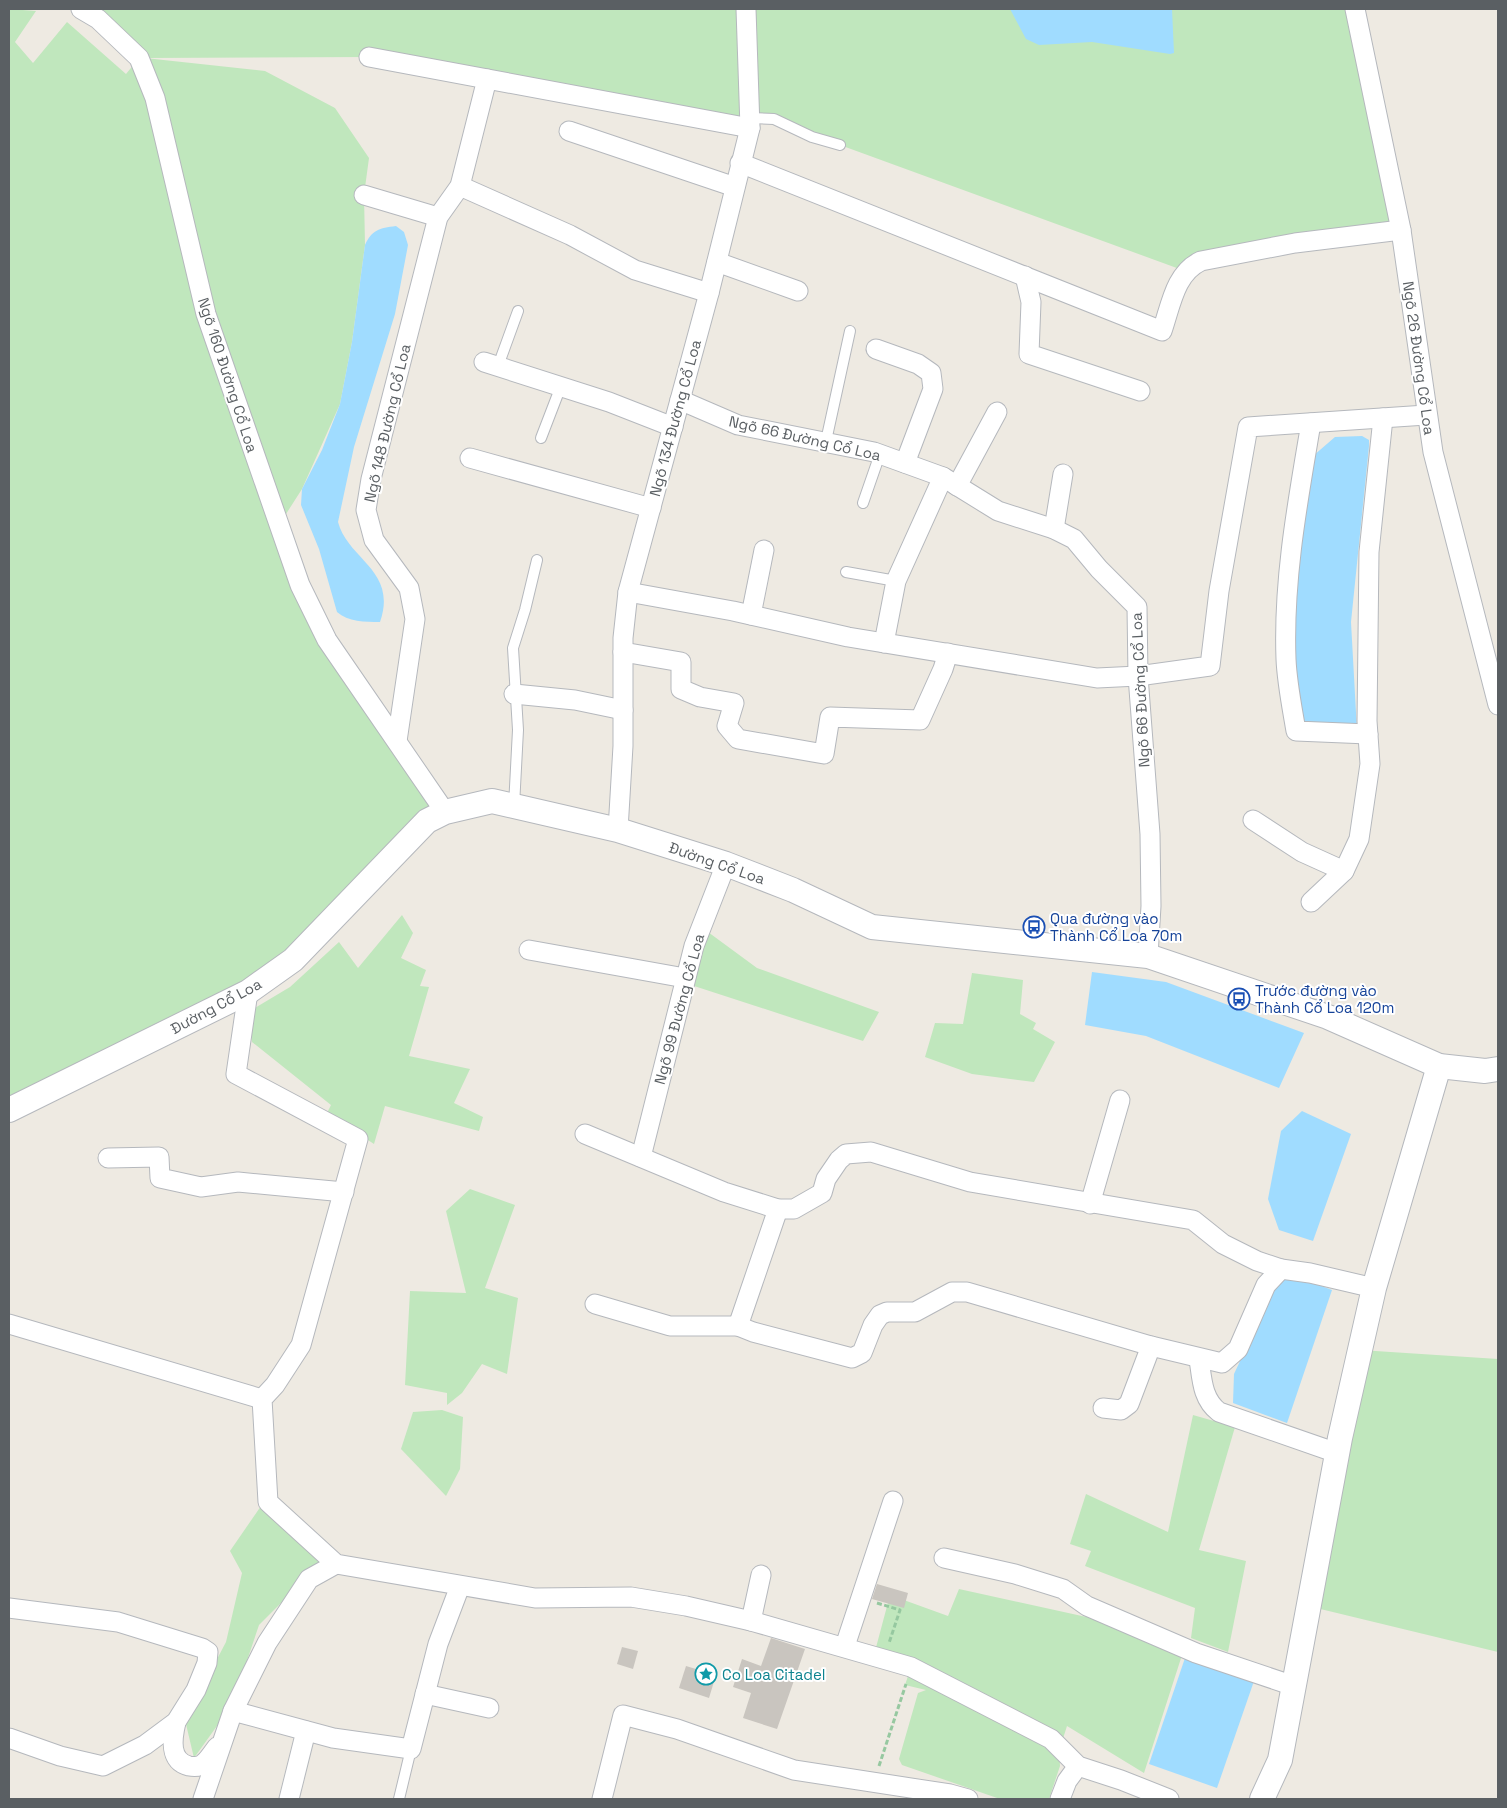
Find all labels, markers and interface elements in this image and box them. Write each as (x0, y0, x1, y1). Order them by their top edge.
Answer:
street label: Ngõ 26 Đường Cổ Loa (1399, 280, 1439, 437)
street label: Ngõ 160 Đường Cổ Loa (194, 295, 262, 455)
street label: Ngõ 134 Đường Cổ Loa (645, 337, 705, 499)
street label: Ngõ 148 Đường Cổ Loa (360, 342, 415, 504)
street label: Ngõ 66 Đường Cổ Loa (727, 411, 883, 465)
street label: Ngõ 66 Đường Cổ Loa (1126, 612, 1154, 768)
street label: Đường Cổ Loa (666, 838, 768, 888)
place label: Qua đường vào Thành Cổ Loa 70m (1050, 909, 1182, 945)
bus stop icon: Qua đường vào Thành Cổ Loa 70m (1022, 915, 1046, 939)
street label: Ngõ 99 Đường Cổ Loa (650, 931, 708, 1086)
street label: Đường Cổ Loa (167, 974, 265, 1038)
place label: Trước đường vào Thành Cổ Loa 120m (1255, 981, 1394, 1017)
bus stop icon: Trước đường vào Thành Cổ Loa 120m (1227, 987, 1251, 1011)
place icon: Co Loa Citadel (694, 1662, 718, 1686)
place label: Co Loa Citadel (722, 1665, 825, 1684)

